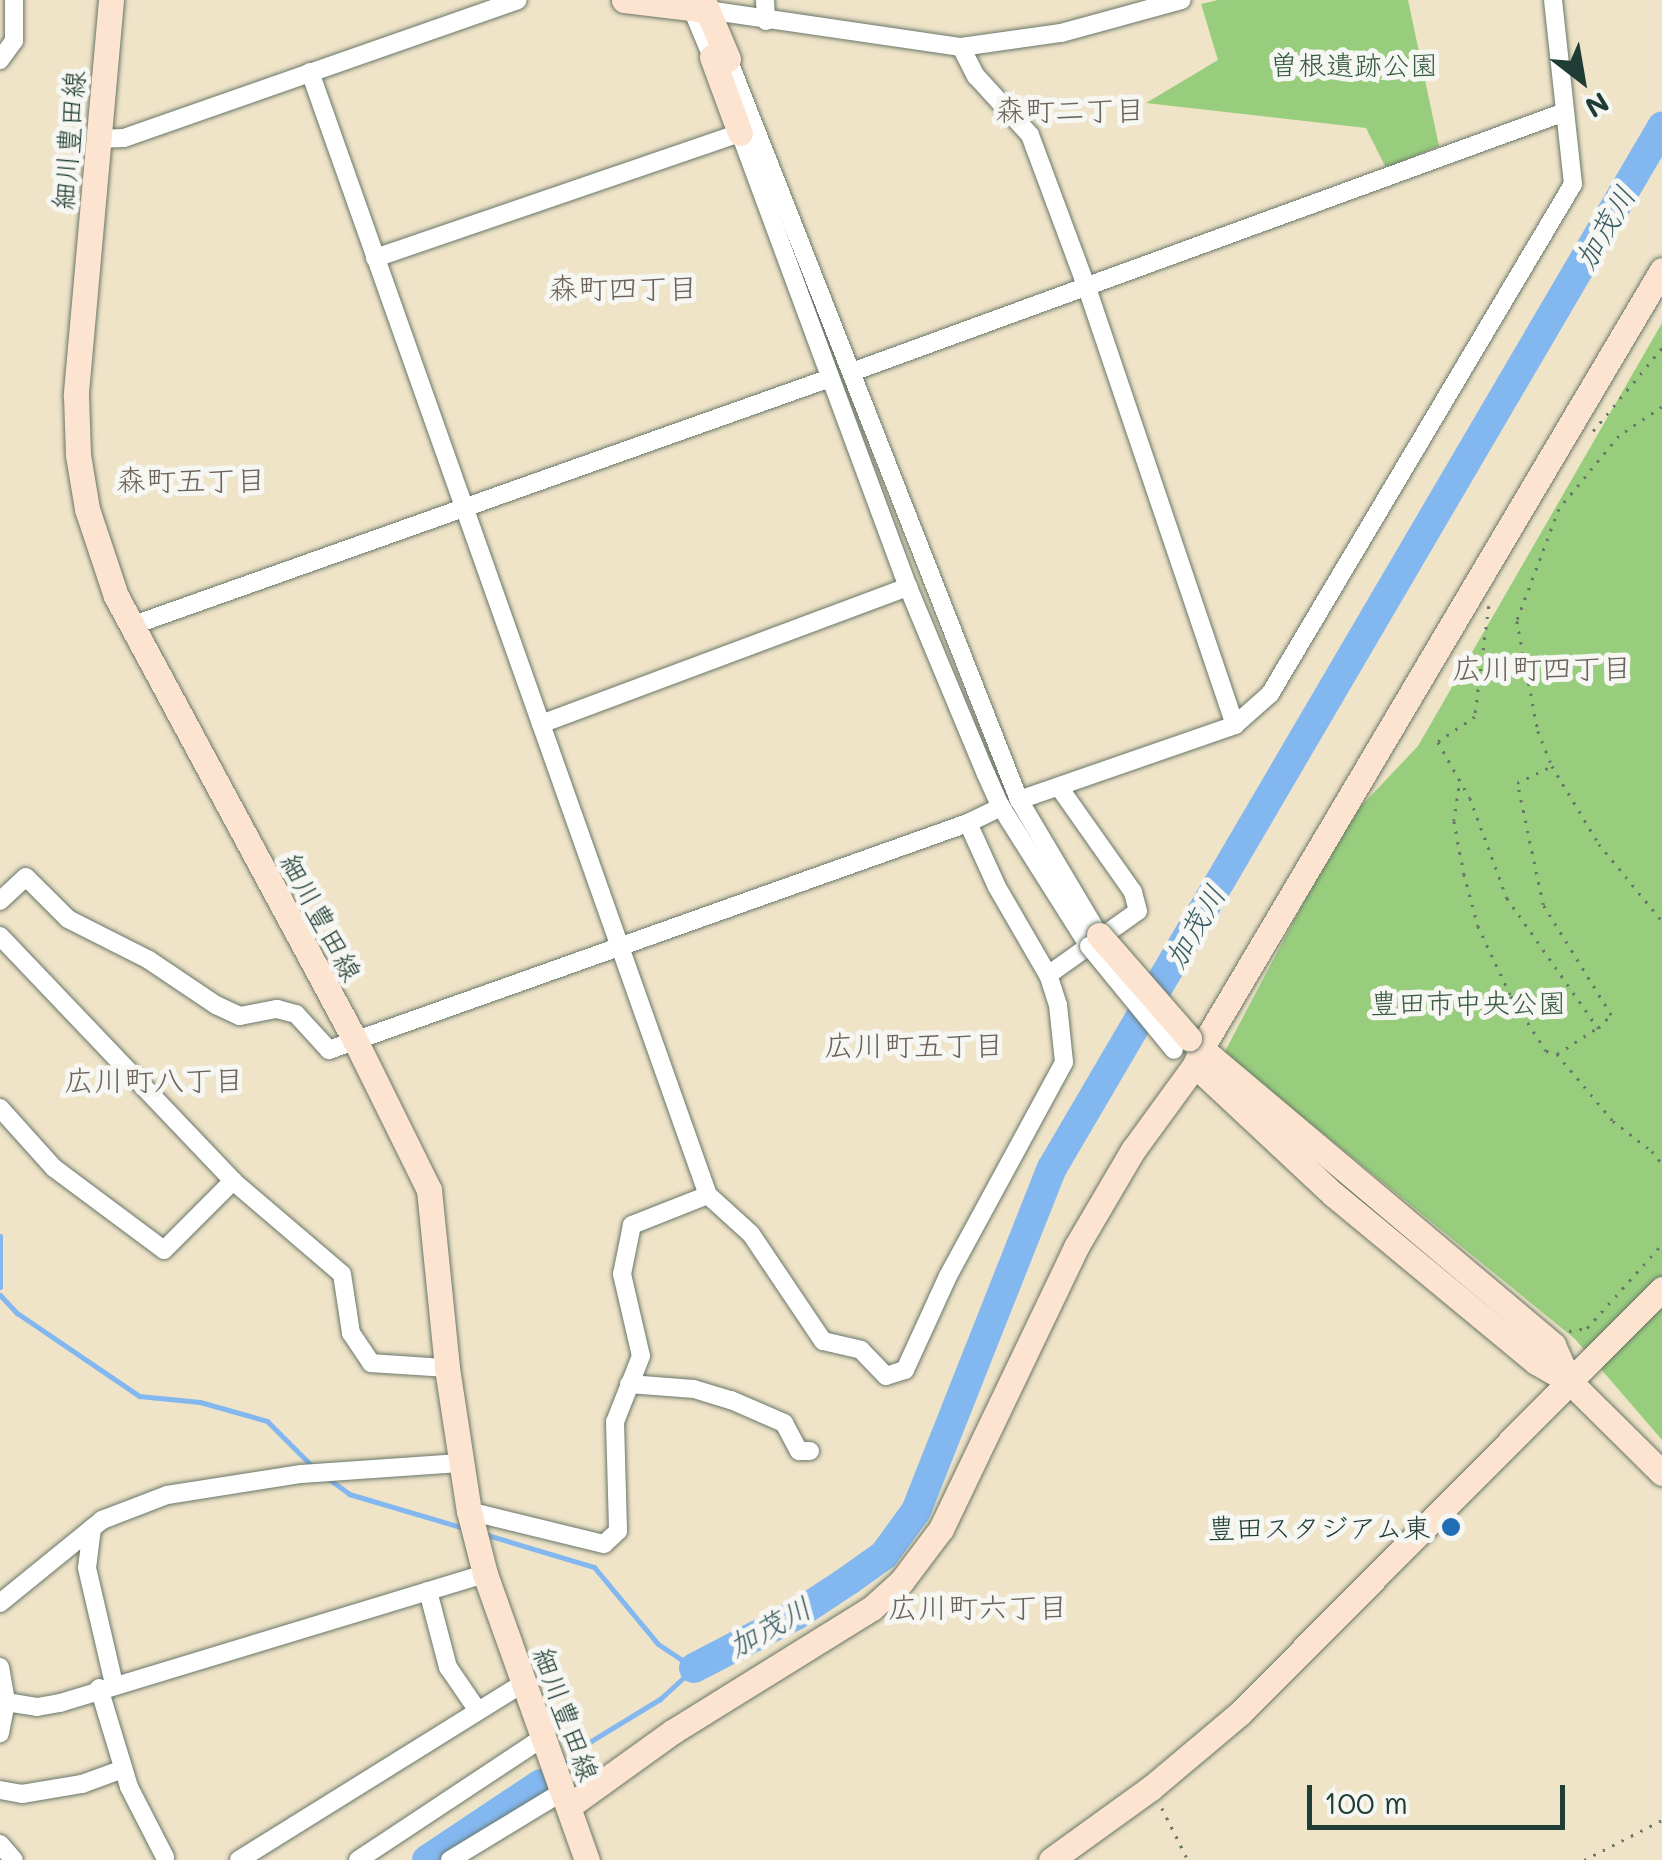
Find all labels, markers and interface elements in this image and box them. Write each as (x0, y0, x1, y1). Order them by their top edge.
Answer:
north arrow (1532, 30, 1632, 130)
park label: 曽根遺跡公園 (1270, 47, 1438, 81)
street label: 細川豊田線 (45, 69, 91, 211)
text: N (1579, 85, 1616, 127)
district label: 森町二丁目 (995, 91, 1145, 127)
water label: 加茂川 (1566, 179, 1642, 275)
district label: 森町四丁目 (548, 269, 698, 305)
district label: 森町五丁目 (116, 461, 266, 497)
district label: 広川町四丁目 (1452, 649, 1632, 685)
street label: 細川豊田線 (274, 847, 370, 987)
water label: 加茂川 (1156, 878, 1232, 974)
park label: 豊田市中央公園 (1370, 985, 1566, 1019)
district label: 広川町五丁目 (824, 1026, 1004, 1062)
district label: 広川町八丁目 (64, 1061, 244, 1097)
place label: 豊田スタジアム東 (1207, 1510, 1431, 1544)
marker: 豊田スタジアム東 (1440, 1516, 1462, 1538)
water label: 加茂川 (721, 1588, 817, 1664)
district label: 広川町六丁目 (888, 1588, 1068, 1624)
street label: 細川豊田線 (527, 1642, 607, 1786)
scale bar (1312, 1765, 1570, 1827)
text: 100 m (1324, 1782, 1408, 1822)

